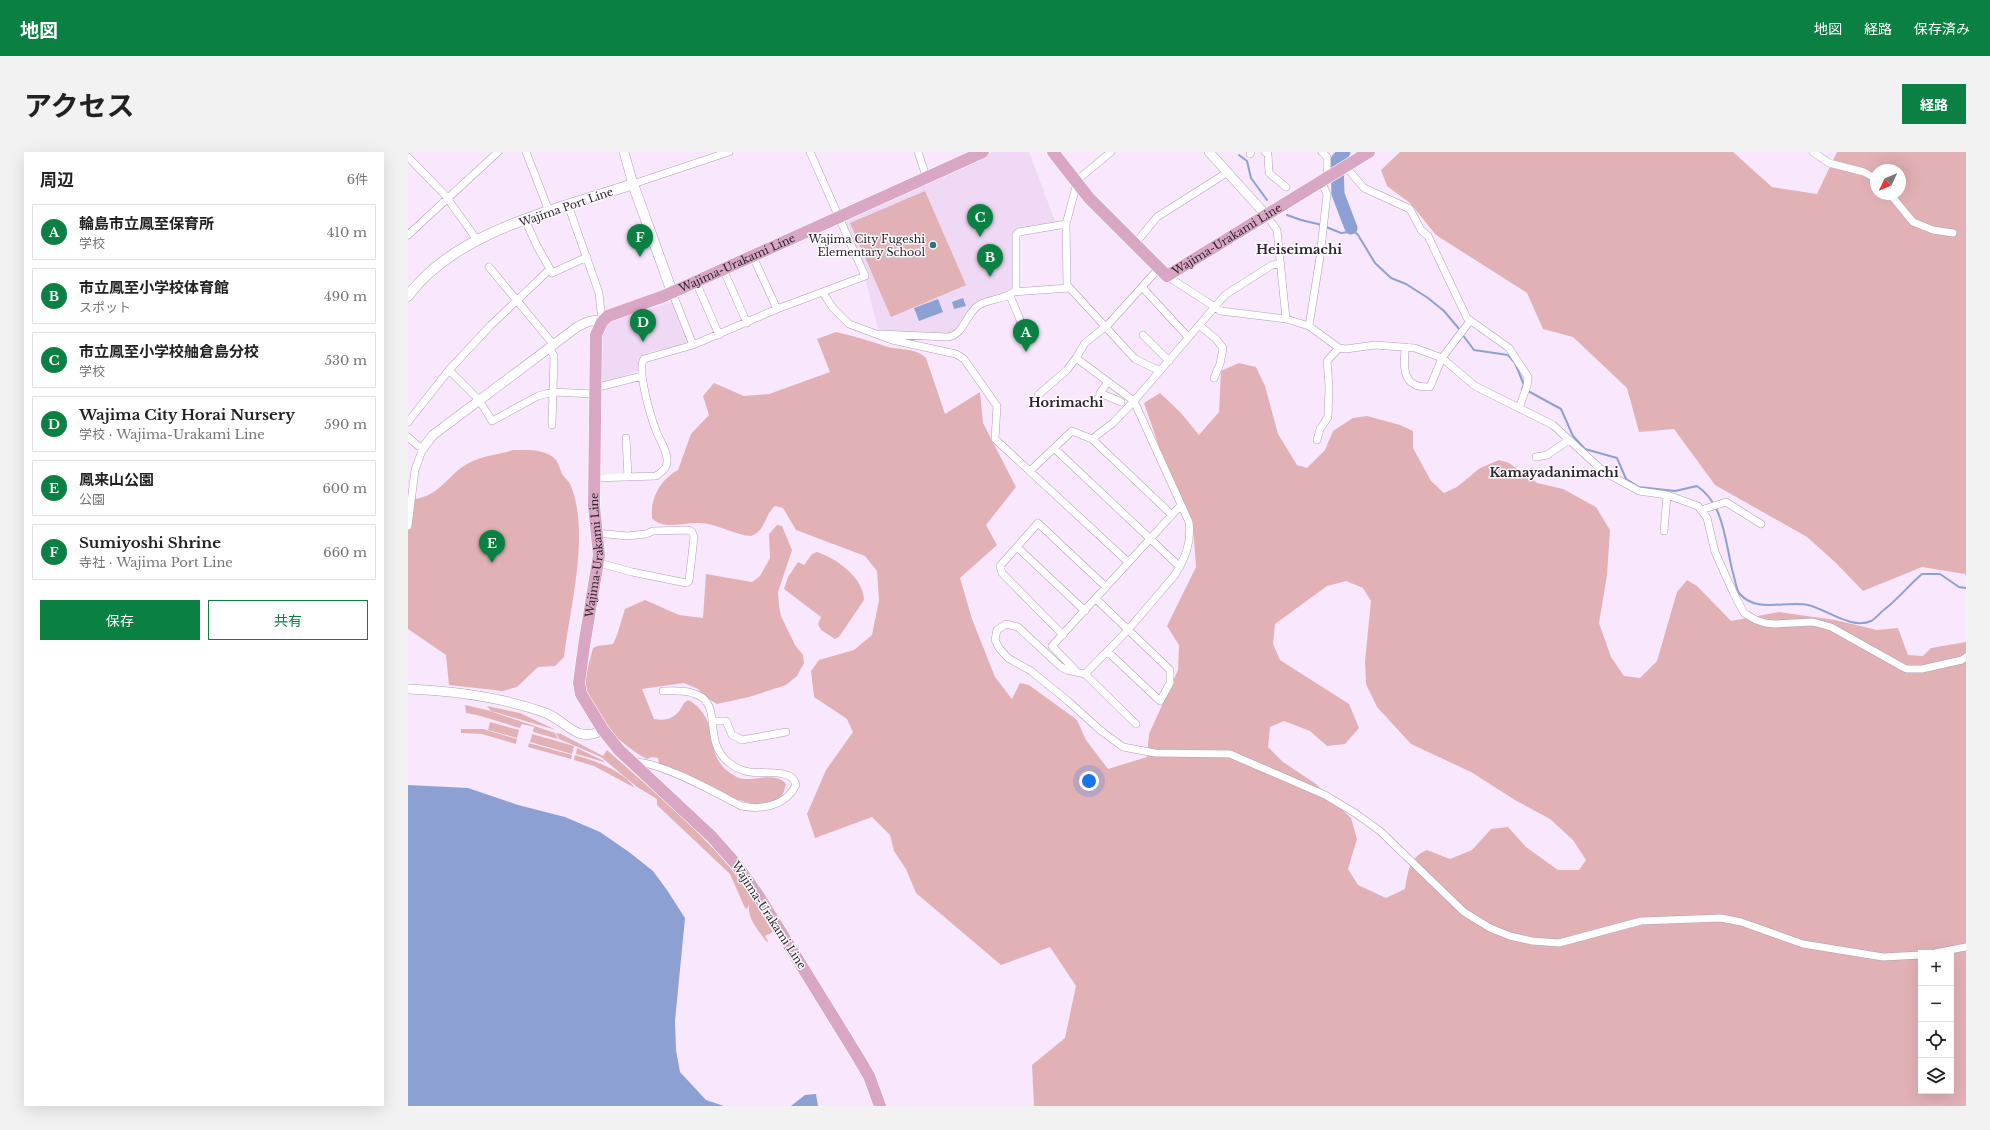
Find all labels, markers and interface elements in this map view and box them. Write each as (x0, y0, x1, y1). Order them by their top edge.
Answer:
text: 地図 (20, 19, 58, 42)
text: 地図 (1814, 20, 1842, 38)
text: 経路 (1864, 20, 1892, 38)
text: 保存済み (1914, 20, 1970, 38)
button: 経路 (1902, 84, 1966, 124)
text: アクセス (24, 89, 135, 124)
north arrow (1870, 164, 1906, 200)
text: 周辺 (40, 170, 74, 191)
text: 6件 (347, 171, 368, 188)
street label: Wajima Port Line (516, 184, 615, 230)
street label: Wajima-Urakami Line (1169, 200, 1284, 279)
pin: C (967, 204, 993, 237)
text: 輪島市立鳳至保育所 (79, 214, 214, 233)
text: A (49, 224, 59, 241)
text: 410 m (327, 224, 367, 241)
pin: F (627, 224, 653, 257)
street label: Wajima-Urakami Line (676, 231, 797, 296)
place label: Wajima City Fugeshi Elementary School (807, 232, 925, 259)
text: 学校 (79, 235, 105, 252)
marker: Wajima City Fugeshi Elementary School (928, 240, 938, 250)
district label: Heiseimachi (1256, 241, 1342, 258)
pin: B (977, 244, 1003, 277)
text: 市立鳳至小学校体育館 (79, 278, 229, 297)
text: B (49, 288, 59, 305)
text: 490 m (324, 288, 367, 305)
text: スポット (79, 299, 131, 316)
pin: D (630, 309, 656, 342)
pin: A (1013, 319, 1039, 352)
text: 市立鳳至小学校舳倉島分校 (79, 342, 259, 361)
text: C (49, 352, 59, 369)
text: 530 m (325, 352, 367, 369)
text: 学校 (79, 363, 105, 380)
district label: Horimachi (1029, 394, 1104, 411)
text: Wajima City Horai Nursery (79, 405, 295, 424)
text: D (48, 416, 60, 433)
text: 590 m (324, 416, 367, 433)
text: 学校 · Wajima-Urakami Line (79, 426, 265, 443)
district label: Kamayadanimachi (1489, 464, 1619, 481)
text: 鳳来山公園 (79, 470, 154, 489)
text: E (49, 480, 59, 497)
text: 600 m (322, 480, 367, 497)
text: 公園 (79, 491, 105, 508)
street label: Wajima-Urakami Line (582, 493, 606, 620)
pin: E (479, 530, 505, 563)
text: Sumiyoshi Shrine (79, 533, 221, 552)
text: F (50, 544, 58, 561)
text: 660 m (323, 544, 367, 561)
text: 寺社 · Wajima Port Line (79, 554, 233, 571)
button: 保存 (40, 600, 200, 640)
button: 共有 (208, 600, 368, 640)
your location (1079, 771, 1099, 791)
street label: Wajima-Urakami Line (728, 858, 809, 972)
map controls (1918, 950, 1954, 1094)
button: + (1918, 950, 1954, 986)
button: − (1918, 986, 1954, 1022)
button: locate (1918, 1022, 1954, 1058)
button: layers (1918, 1058, 1954, 1094)

